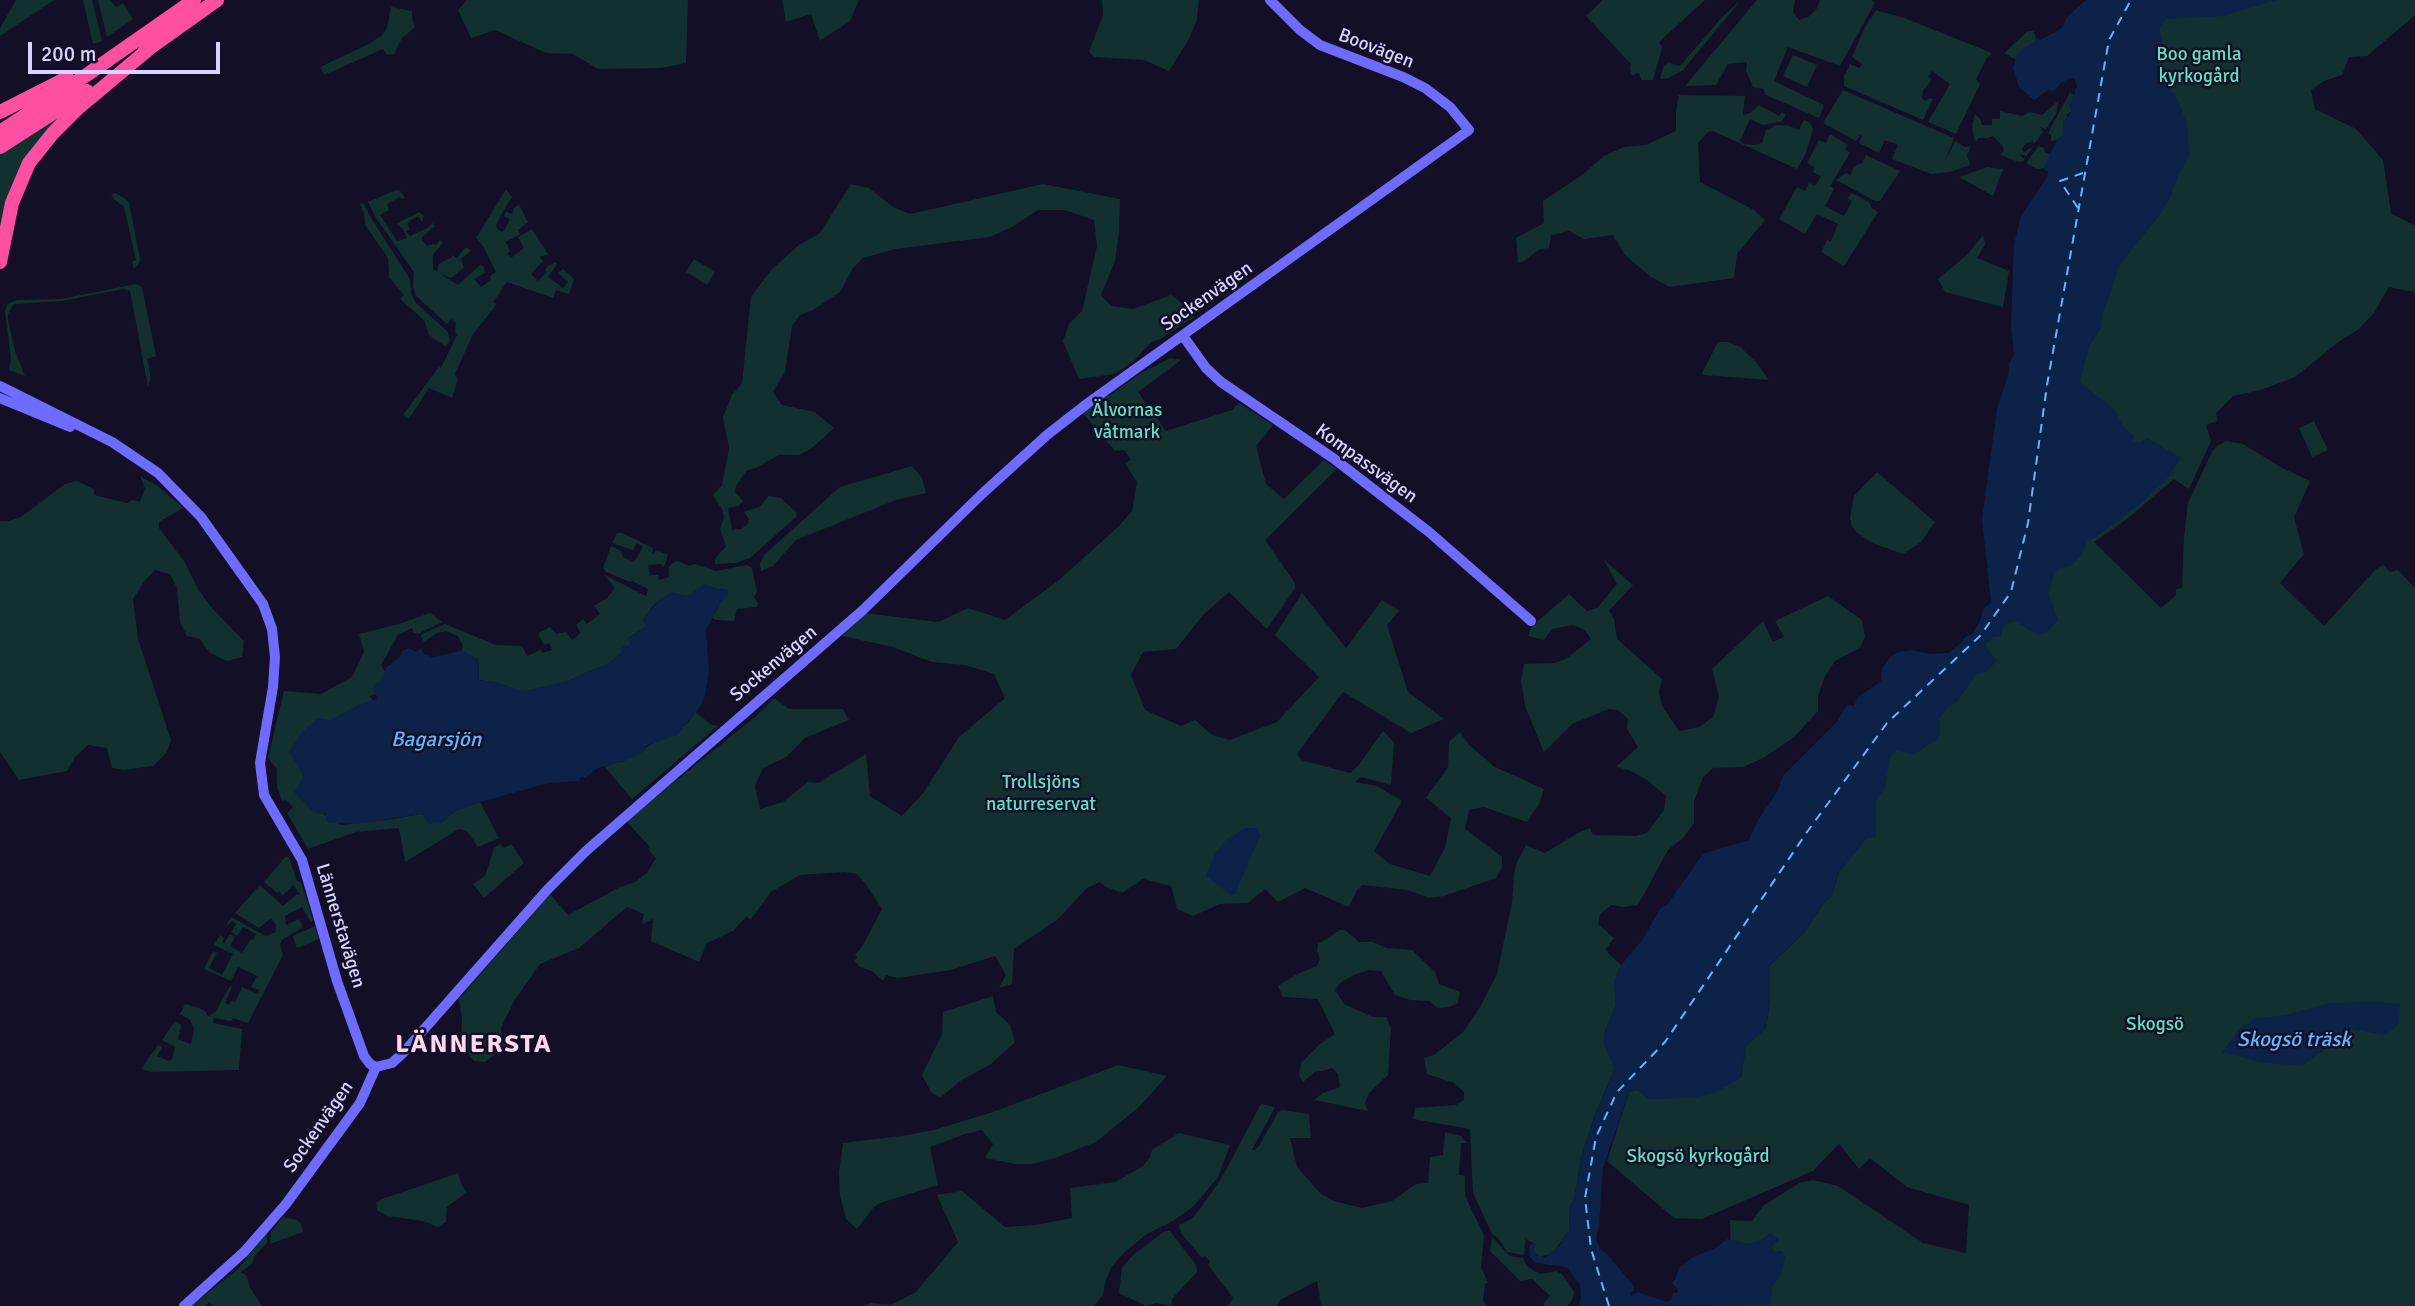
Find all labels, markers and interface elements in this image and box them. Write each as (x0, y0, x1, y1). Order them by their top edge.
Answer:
street label: Boovägen (1335, 24, 1417, 74)
scale bar (32, 28, 224, 72)
text: 200 m (41, 41, 96, 67)
park label: Boo gamla kyrkogård (2156, 44, 2242, 88)
street label: Sockenvägen (1157, 257, 1257, 337)
park label: Älvornas våtmark (1092, 400, 1162, 444)
street label: Kompassvägen (1311, 419, 1421, 509)
street label: Sockenvägen (726, 621, 822, 707)
water label: Bagarsjön (391, 727, 481, 753)
park label: Trollsjöns naturreservat (986, 772, 1096, 816)
street label: Lännerstavägen (310, 861, 370, 991)
park label: Skogsö (2126, 1014, 2184, 1036)
water label: Skogsö träsk (2237, 1027, 2351, 1053)
district label: LÄNNERSTA (396, 1029, 552, 1061)
street label: Sockenvägen (279, 1077, 359, 1177)
park label: Skogsö kyrkogård (1627, 1146, 1769, 1168)

